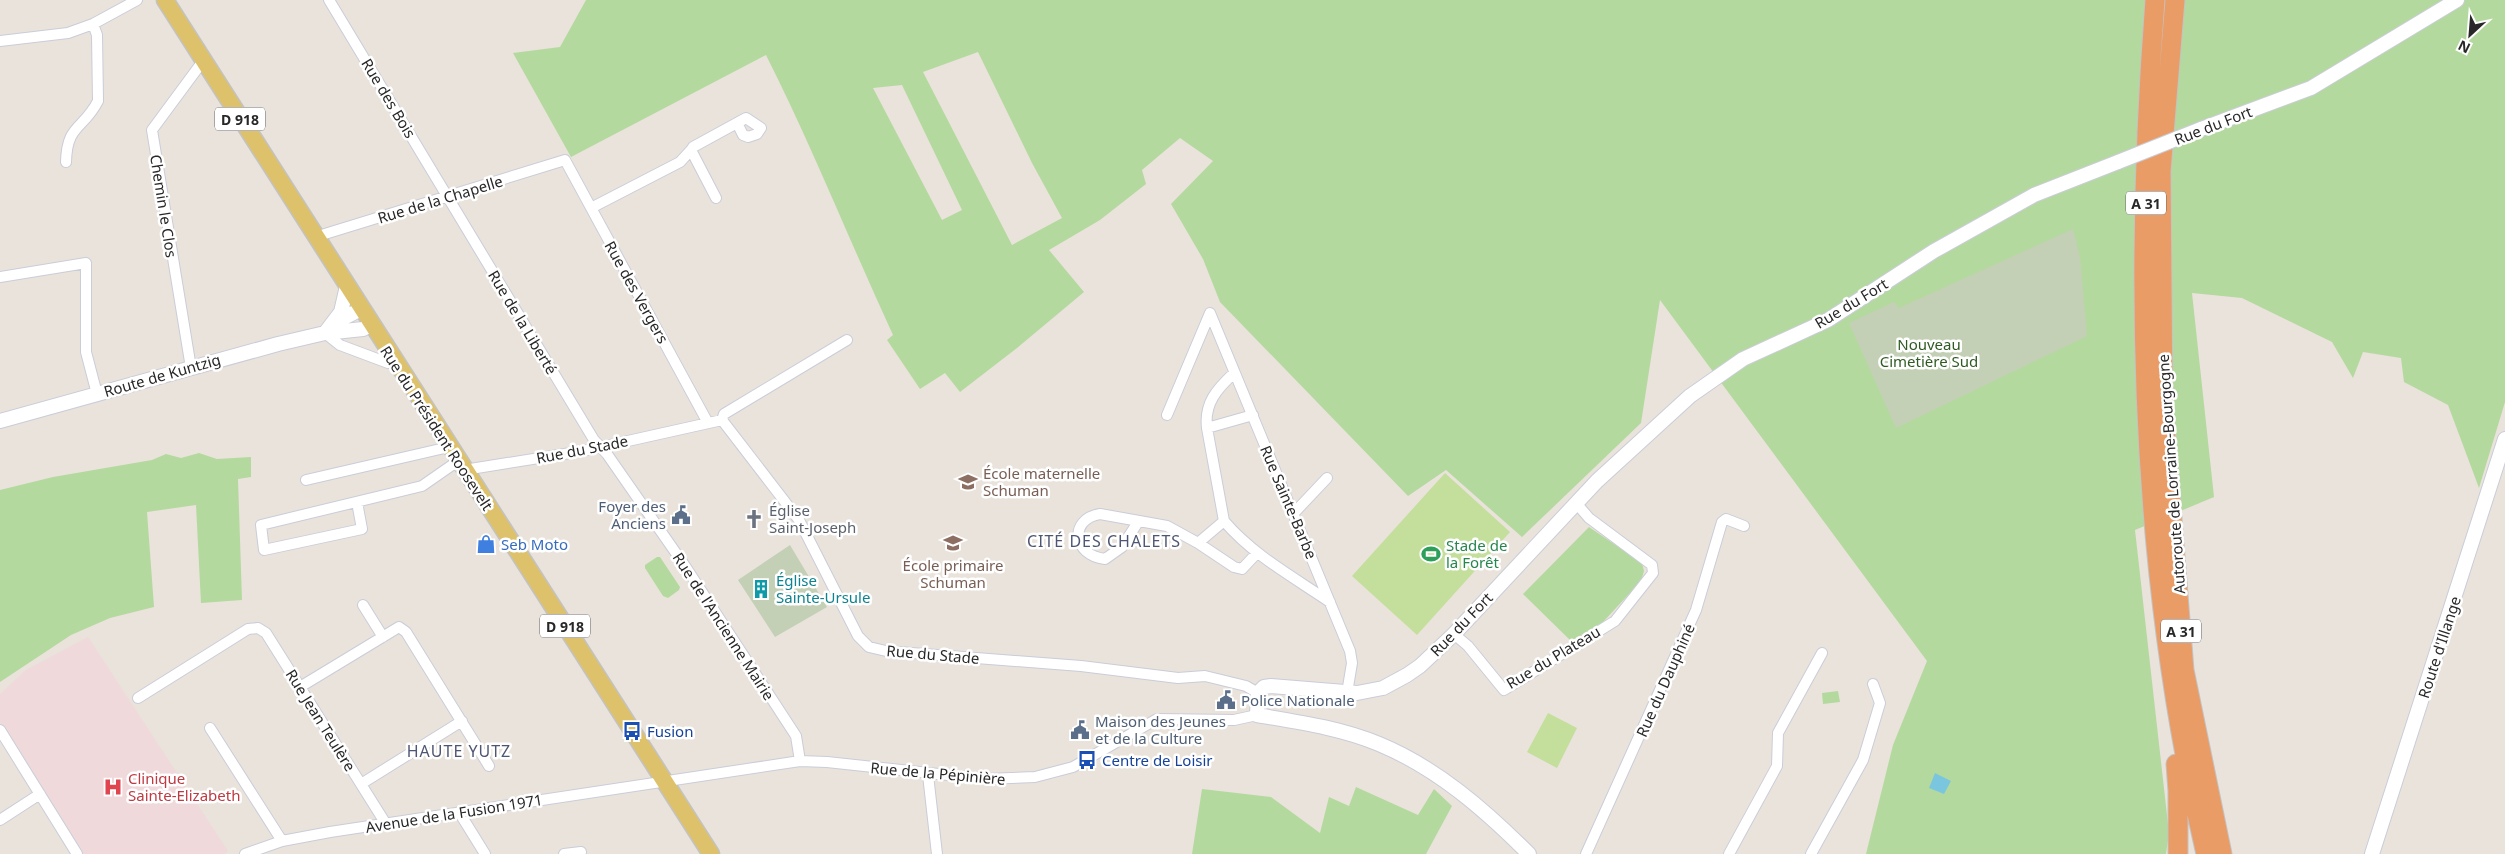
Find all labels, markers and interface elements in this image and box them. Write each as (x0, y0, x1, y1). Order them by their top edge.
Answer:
north arrow (2445, 10, 2495, 60)
text: N (2455, 36, 2473, 58)
street label: Rue des Bois (357, 54, 421, 142)
street label: Rue du Fort (2171, 101, 2255, 149)
road number: D 918 (215, 108, 265, 130)
street label: Chemin le Clos (146, 153, 182, 259)
street label: Rue de la Chapelle (375, 170, 505, 228)
road number: A 31 (2126, 192, 2166, 214)
street label: Rue des Vergers (601, 237, 673, 347)
street label: Rue de la Liberté (484, 266, 562, 378)
street label: Rue du Fort (1811, 273, 1892, 333)
park label: Nouveau Cimetière Sud (1880, 334, 1978, 371)
street label: Rue du Président Roosevelt (376, 342, 498, 515)
street label: Route de Kuntzig (101, 349, 223, 401)
street label: Autoroute de Lorraine-Bourgogne (2153, 353, 2189, 595)
street label: Rue du Stade (534, 430, 630, 468)
street label: Rue Sainte-Barbe (1256, 442, 1322, 562)
place label: École maternelle Schuman (983, 463, 1100, 500)
school or university icon: École maternelle Schuman (957, 471, 979, 493)
place label: Foyer des Anciens (598, 496, 666, 533)
place label: Église Saint-Joseph (769, 500, 856, 537)
public building icon: Foyer des Anciens (670, 504, 692, 526)
church icon: Église Saint-Joseph (743, 508, 765, 530)
district label: CITÉ DES CHALETS (1027, 530, 1181, 552)
school or university icon: École primaire Schuman (942, 532, 964, 554)
shop icon: Seb Moto (475, 533, 497, 555)
place label: Seb Moto (501, 534, 568, 554)
place label: Stade de la Forêt (1446, 535, 1507, 572)
sports icon: Stade de la Forêt (1420, 543, 1442, 565)
street label: Rue de l'Ancienne Mairie (669, 548, 779, 704)
place label: École primaire Schuman (903, 555, 1003, 592)
place label: Église Sainte-Ursule (776, 570, 870, 607)
building icon: Église Sainte-Ursule (750, 578, 772, 600)
street label: Rue du Fort (1425, 587, 1497, 660)
street label: Route d'Illange (2413, 593, 2465, 701)
road number: D 918 (540, 614, 590, 638)
street label: Rue du Dauphiné (1631, 620, 1699, 740)
road number: A 31 (2161, 620, 2201, 642)
street label: Rue du Plateau (1502, 621, 1604, 693)
street label: Rue du Stade (886, 640, 980, 668)
street label: Rue Jean Teulère (282, 665, 360, 775)
public building icon: Police Nationale (1215, 689, 1237, 711)
place label: Police Nationale (1241, 690, 1355, 710)
place label: Maison des Jeunes et de la Culture (1095, 711, 1226, 748)
public building icon: Maison des Jeunes et de la Culture (1069, 719, 1091, 741)
bus stop icon: Fusion (621, 720, 643, 742)
place label: Fusion (647, 721, 693, 741)
district label: HAUTE YUTZ (407, 740, 511, 762)
bus stop icon: Centre de Loisir (1076, 749, 1098, 771)
place label: Centre de Loisir (1102, 750, 1213, 770)
street label: Rue de la Pépinière (870, 757, 1006, 789)
place label: Clinique Sainte-Elizabeth (128, 768, 240, 805)
hospital icon: Clinique Sainte-Elizabeth (102, 776, 124, 798)
street label: Avenue de la Fusion 1971 (364, 789, 544, 837)

